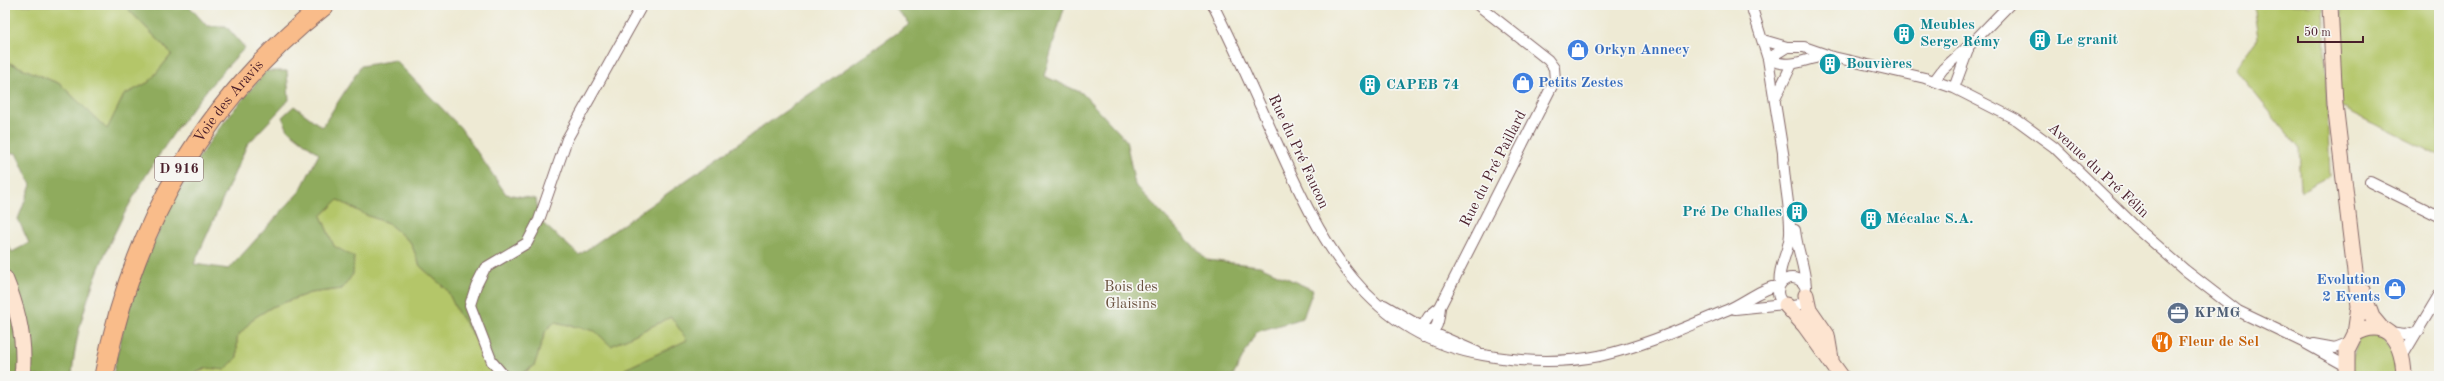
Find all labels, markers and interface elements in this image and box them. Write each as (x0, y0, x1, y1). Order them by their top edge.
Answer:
place label: Meubles Serge Rémy (1920, 18, 2001, 50)
scale bar (2298, 18, 2363, 44)
building icon: Meubles Serge Rémy (1891, 21, 1917, 47)
text: 50 m (2304, 26, 2331, 39)
building icon: Le granit (2027, 27, 2053, 53)
place label: Le granit (2056, 33, 2119, 48)
shop icon: Orkyn Annecy (1565, 37, 1591, 63)
place label: Orkyn Annecy (1594, 43, 1690, 58)
building icon: Bouvières (1817, 51, 1843, 77)
street label: Voie des Aravis (191, 57, 267, 146)
place label: Bouvières (1846, 57, 1912, 72)
shop icon: Petits Zestes (1510, 70, 1536, 96)
building icon: CAPEB 74 (1357, 72, 1383, 98)
place label: Petits Zestes (1538, 76, 1623, 91)
place label: CAPEB 74 (1386, 78, 1460, 93)
street label: Rue du Pré Faucon (1265, 93, 1331, 211)
street label: Rue du Pré Paillard (1458, 109, 1530, 229)
street label: Avenue du Pré Félin (2045, 121, 2151, 221)
road number: D 916 (155, 157, 203, 181)
building icon: Pré De Challes (1784, 199, 1810, 225)
place label: Pré De Challes (1682, 205, 1782, 220)
building icon: Mécalac S.A. (1858, 206, 1884, 232)
place label: Mécalac S.A. (1886, 212, 1974, 227)
place label: Evolution 2 Events (2316, 273, 2380, 305)
shop icon: Evolution 2 Events (2382, 276, 2408, 302)
park label: Bois des Glaisins (1104, 280, 1158, 312)
office icon: KPMG (2165, 300, 2191, 326)
place label: KPMG (2194, 306, 2240, 321)
restaurant icon: Fleur de Sel (2149, 329, 2175, 355)
place label: Fleur de Sel (2178, 335, 2259, 350)

